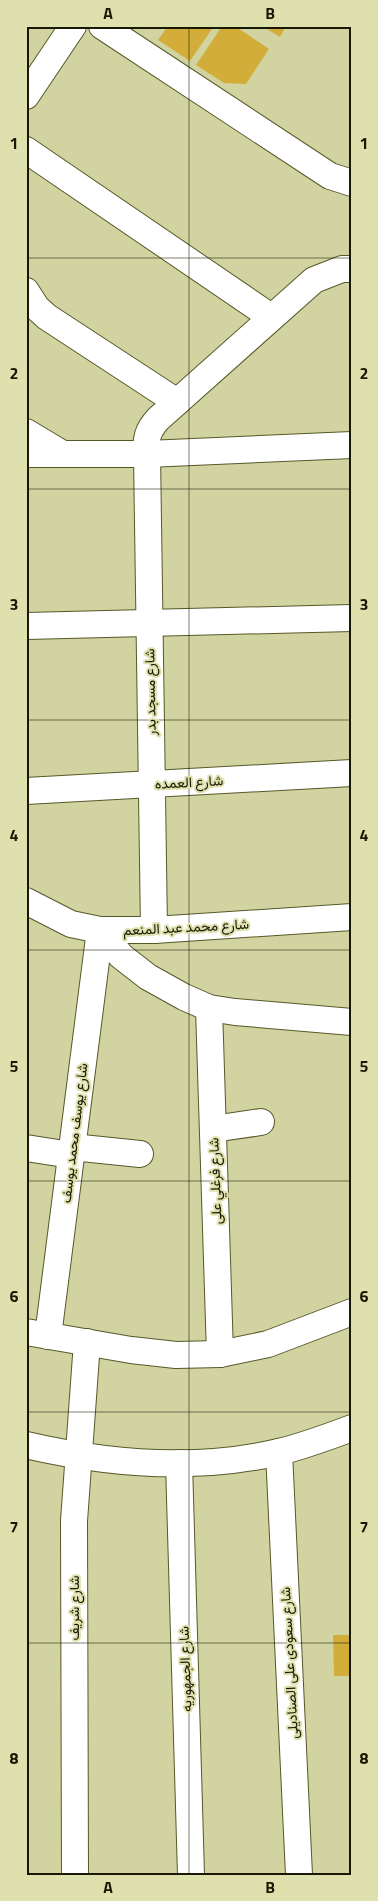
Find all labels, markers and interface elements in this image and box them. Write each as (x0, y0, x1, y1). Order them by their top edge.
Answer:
text: A (103, 1, 113, 25)
text: B (265, 1, 275, 25)
text: 1 (10, 131, 18, 155)
text: 1 (360, 131, 368, 155)
text: 2 (10, 361, 18, 385)
text: 2 (360, 361, 368, 385)
text: 3 (10, 592, 18, 616)
text: 3 (360, 592, 368, 616)
street label: شارع مسجد بدر (138, 648, 162, 737)
street label: شارع العمده (154, 769, 224, 795)
text: 4 (10, 823, 19, 847)
text: 4 (360, 823, 369, 847)
street label: شارع محمد عبد المنعم (122, 913, 250, 941)
text: 5 (10, 1054, 19, 1078)
text: 5 (360, 1054, 369, 1078)
street label: شارع يوسف محمد يوسف (55, 1062, 93, 1204)
street label: شارع فرغلي على (202, 1137, 229, 1225)
text: 6 (10, 1284, 19, 1308)
text: 6 (360, 1284, 369, 1308)
text: 7 (10, 1515, 18, 1539)
text: 7 (360, 1515, 368, 1539)
street label: شارع شريف (63, 1575, 85, 1641)
street label: شارع سعودى على الصناديلى (274, 1586, 304, 1740)
street label: شارع الجمهوريه (173, 1626, 197, 1712)
text: 8 (10, 1746, 19, 1770)
text: 8 (360, 1746, 369, 1770)
text: A (103, 1875, 113, 1899)
text: B (265, 1875, 275, 1899)

